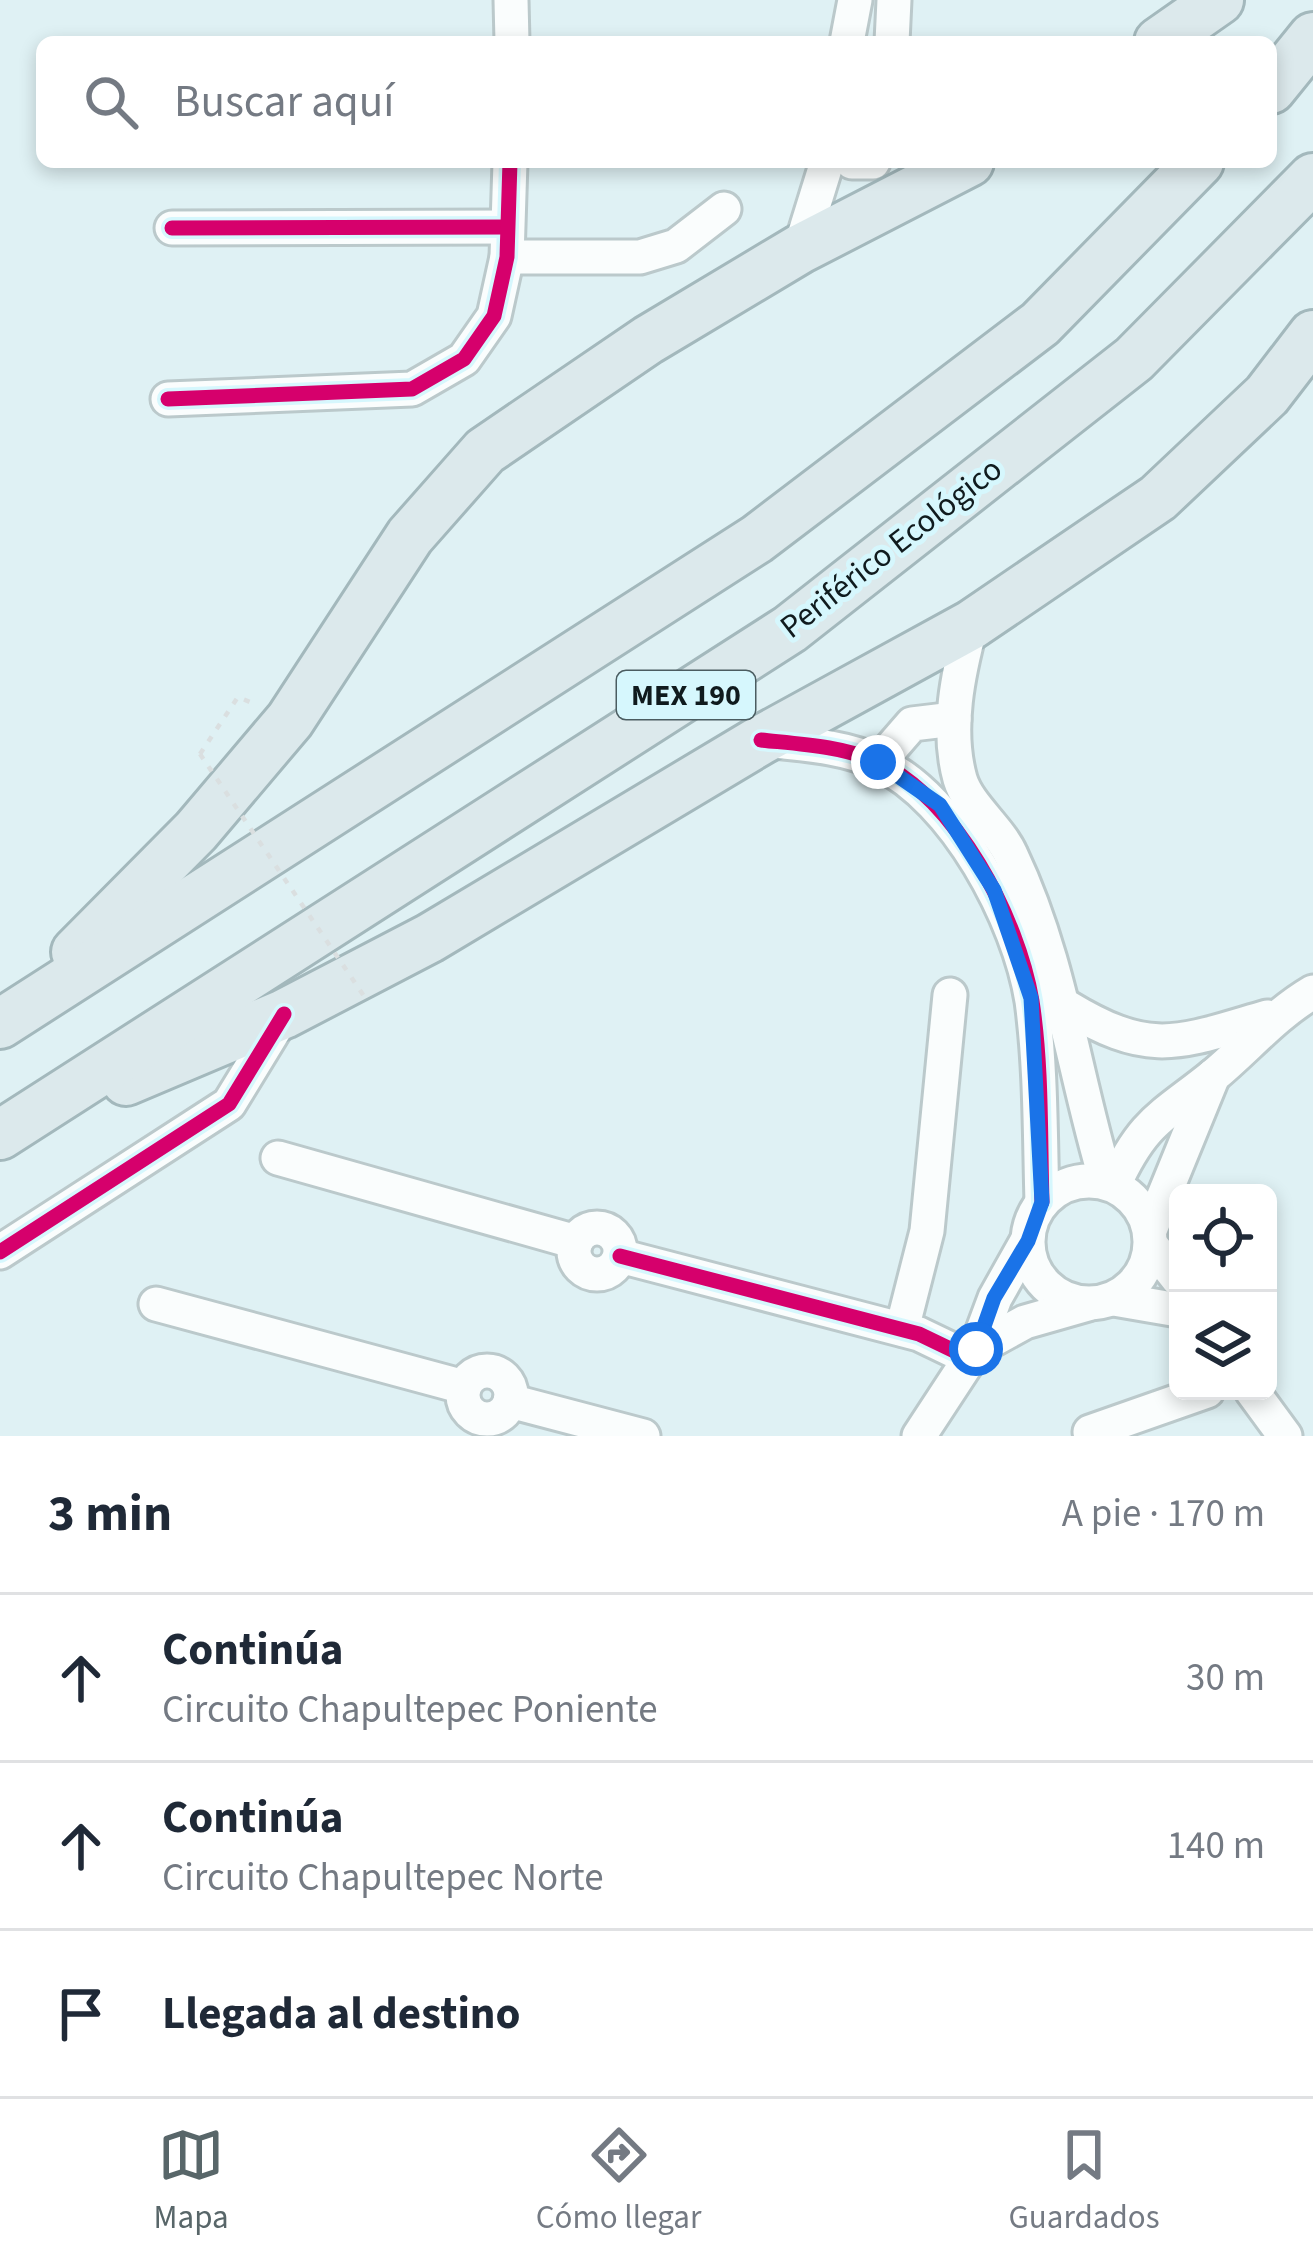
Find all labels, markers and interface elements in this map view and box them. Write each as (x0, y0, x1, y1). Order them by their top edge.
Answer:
search box (36, 36, 1277, 168)
icon: search (78, 69, 144, 135)
text: Buscar aquí (174, 70, 394, 134)
street label: Periférico Ecológico (770, 446, 1012, 650)
road number: MEX 190 (617, 671, 755, 719)
route end (851, 735, 905, 789)
map controls (1169, 1184, 1277, 1400)
button: locate (1169, 1184, 1277, 1292)
button: layers (1169, 1292, 1277, 1400)
route start (949, 1322, 1003, 1376)
text: 3 min (48, 1478, 172, 1550)
text: A pie · 170 m (1062, 1486, 1265, 1542)
text: Continúa (162, 1618, 344, 1682)
icon: ahead (48, 1645, 114, 1711)
text: 30 m (1186, 1650, 1265, 1706)
text: Circuito Chapultepec Poniente (162, 1682, 658, 1738)
text: Continúa (162, 1786, 344, 1850)
icon: ahead (48, 1813, 114, 1879)
text: 140 m (1167, 1818, 1265, 1874)
text: Circuito Chapultepec Norte (162, 1850, 604, 1906)
icon: arrive (48, 1981, 114, 2047)
text: Llegada al destino (162, 1982, 521, 2046)
tab: Mapa (154, 2122, 229, 2241)
tab: Cómo llegar (536, 2122, 701, 2241)
tab: Guardados (1008, 2122, 1159, 2241)

